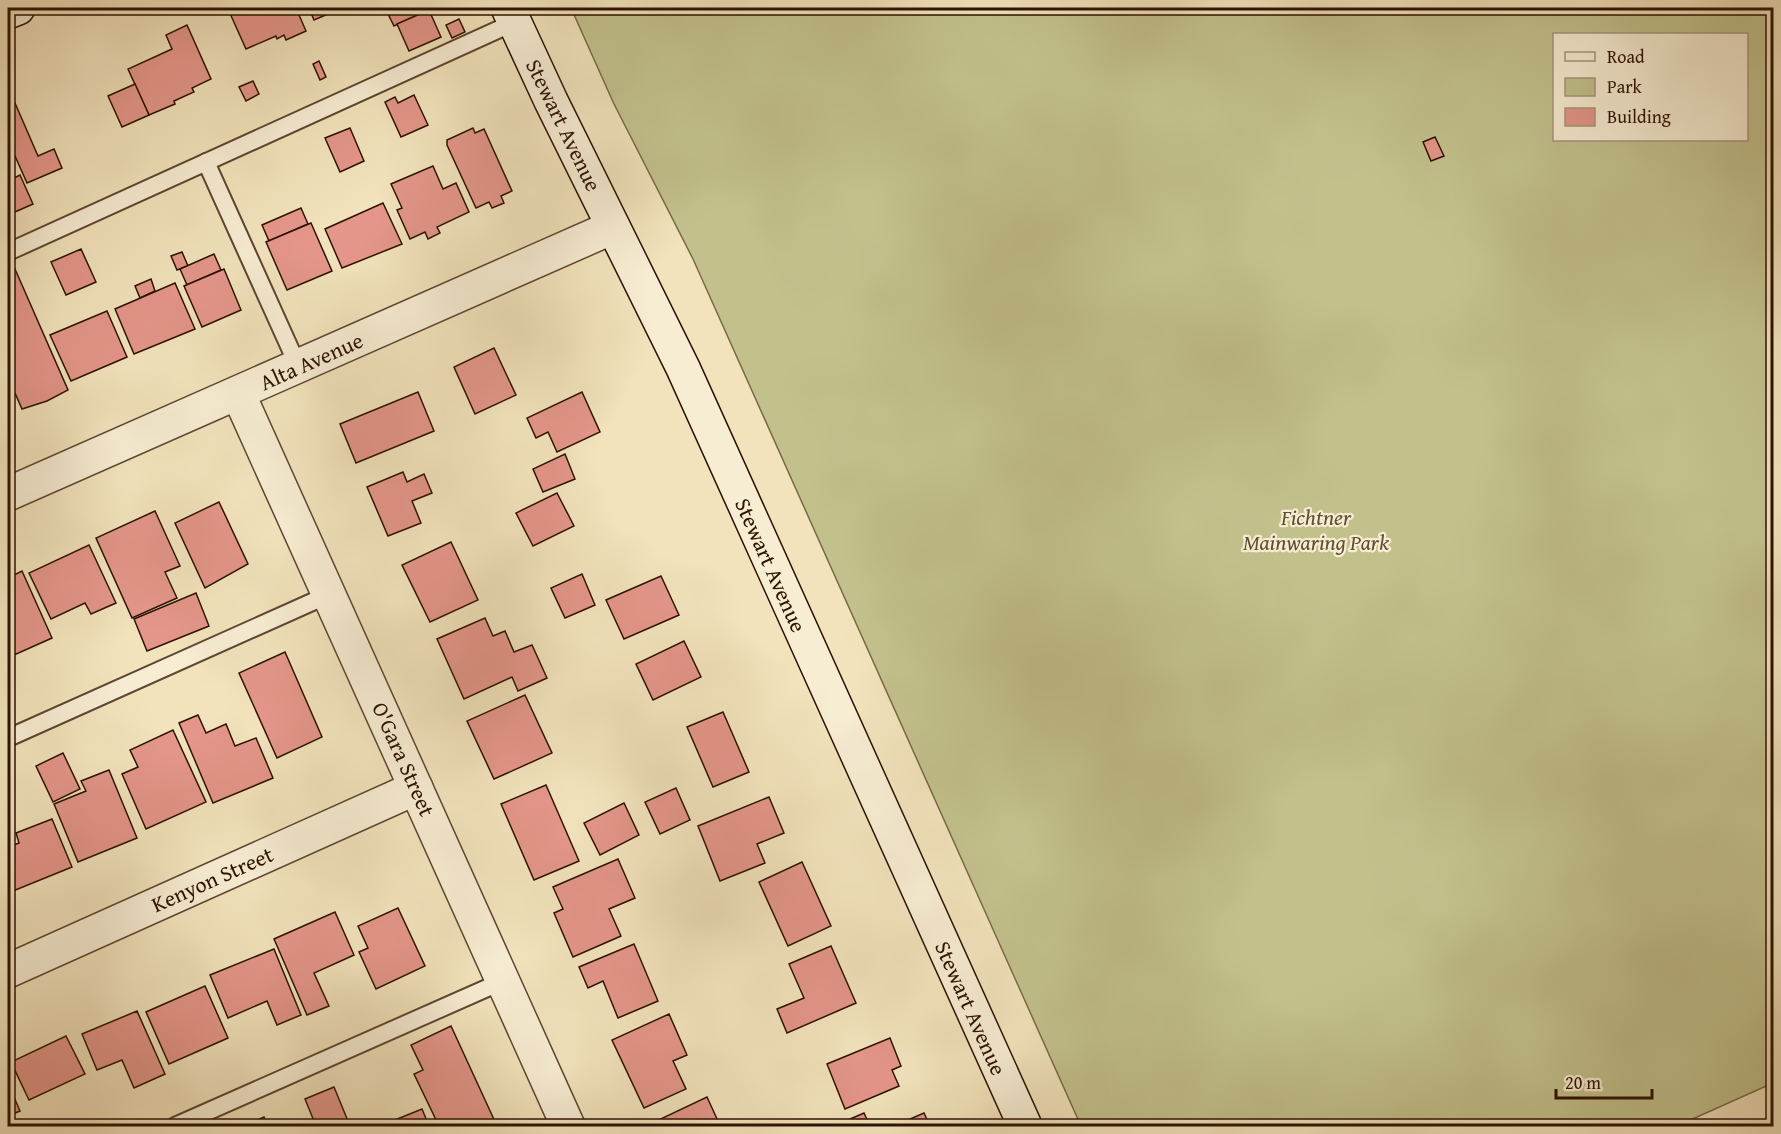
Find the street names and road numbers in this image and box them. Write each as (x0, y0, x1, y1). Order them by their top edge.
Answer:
street label: Stewart Avenue (518, 53, 610, 197)
street label: Alta Avenue (254, 324, 368, 398)
street label: Stewart Avenue (727, 493, 815, 637)
street label: O'Gara Street (365, 697, 444, 822)
street label: Kenyon Street (146, 838, 278, 920)
street label: Stewart Avenue (927, 936, 1015, 1080)

